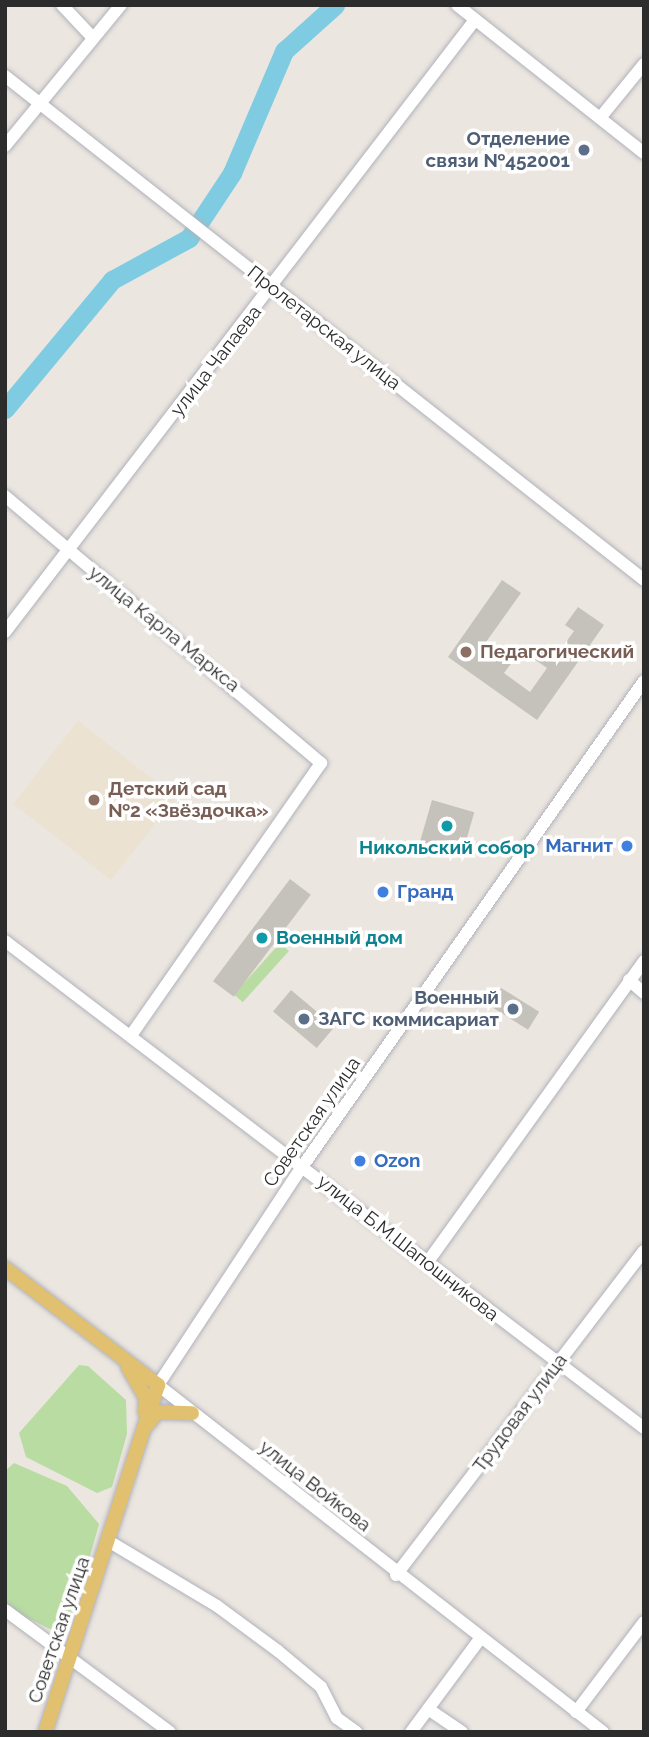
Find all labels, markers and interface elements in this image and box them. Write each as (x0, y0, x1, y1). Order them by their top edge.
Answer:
place label: Отделение связи №452001 (426, 128, 570, 172)
marker: Отделение связи №452001 (576, 142, 592, 158)
street label: Пролетарская улица (243, 261, 405, 395)
street label: улица Чапаева (166, 301, 266, 421)
street label: улица Карла Маркса (84, 561, 244, 697)
place label: Педагогический (480, 641, 634, 663)
marker: Педагогический (458, 644, 474, 660)
place label: Детский сад №2 «Звёздочка» (108, 778, 269, 822)
marker: Детский сад №2 «Звёздочка» (86, 792, 102, 808)
marker: Никольский собор (439, 818, 455, 834)
place label: Магнит (545, 835, 613, 857)
place label: Никольский собор (359, 837, 535, 859)
marker: Магнит (619, 838, 635, 854)
place label: Гранд (397, 881, 454, 903)
marker: Гранд (375, 884, 391, 900)
place label: Военный дом (276, 927, 403, 949)
marker: Военный дом (254, 930, 270, 946)
place label: Военный коммисариат (372, 987, 499, 1031)
marker: Военный коммисариат (505, 1001, 521, 1017)
place label: ЗАГС (318, 1008, 365, 1030)
marker: ЗАГС (296, 1011, 312, 1027)
street label: Советская улица (259, 1052, 365, 1192)
place label: Ozon (374, 1150, 421, 1172)
marker: Ozon (352, 1153, 368, 1169)
street label: улица Б.М.Шапошникова (313, 1170, 503, 1326)
street label: Трудовая улица (468, 1349, 572, 1477)
street label: улица Войкова (255, 1435, 375, 1537)
street label: Советская улица (23, 1554, 95, 1706)

